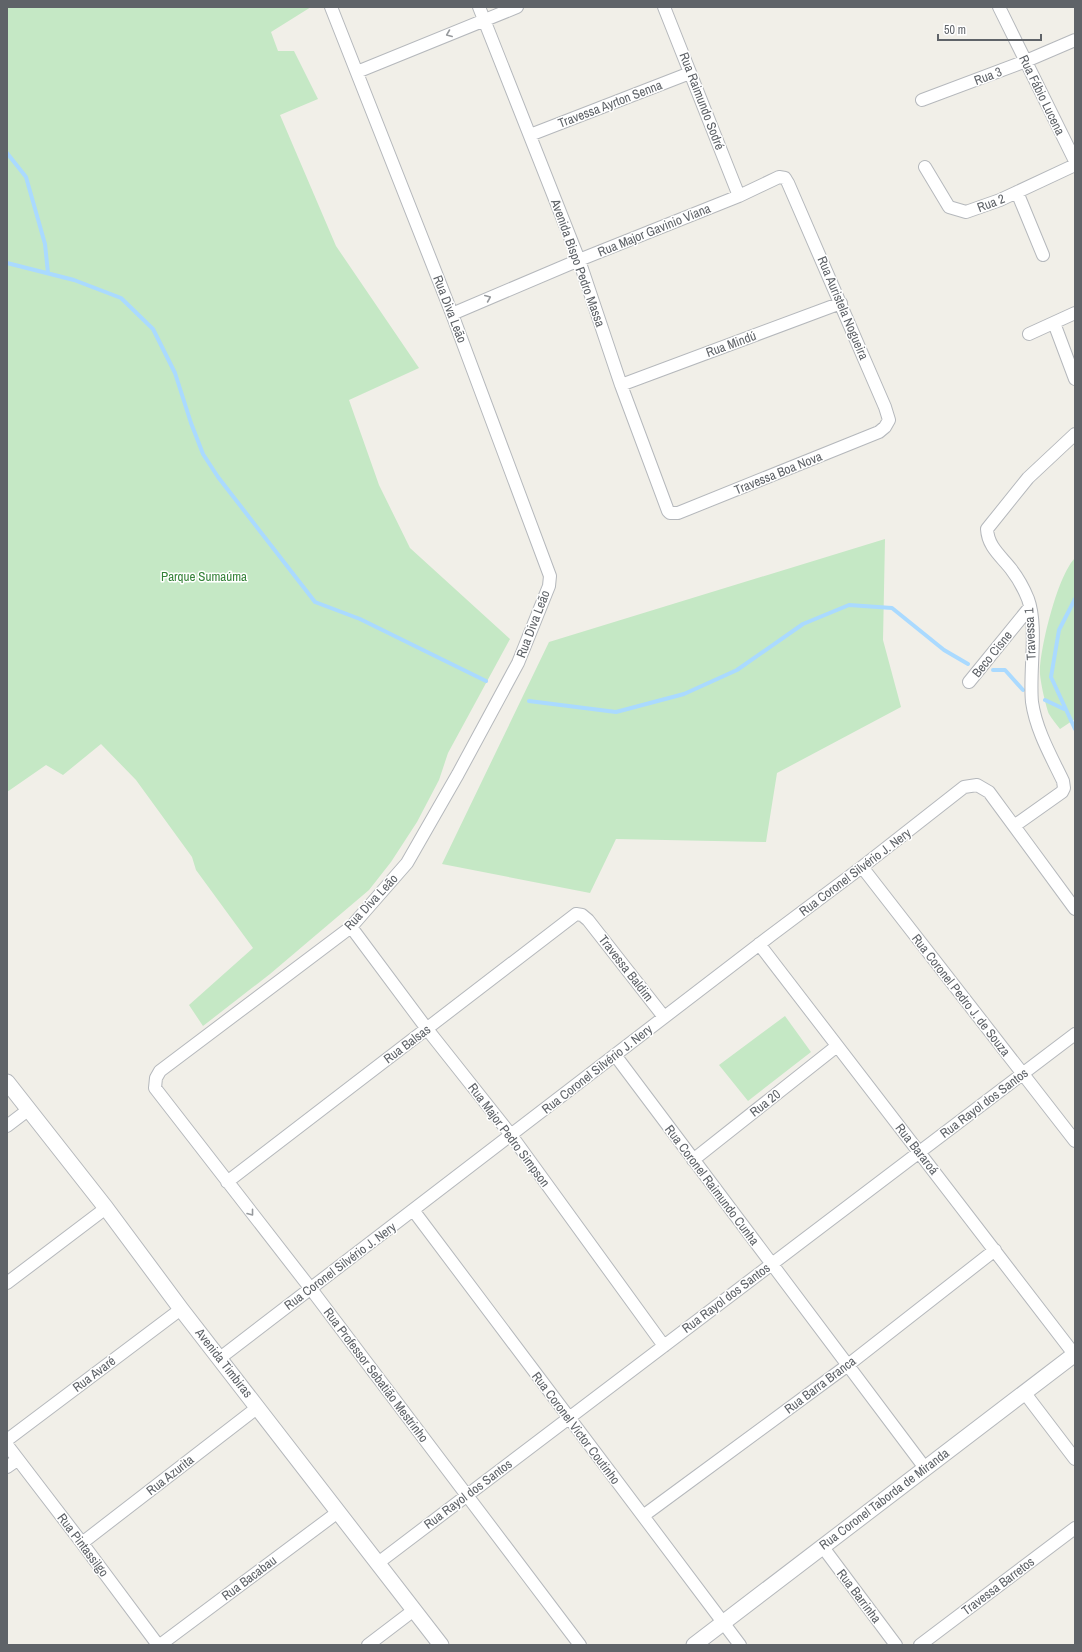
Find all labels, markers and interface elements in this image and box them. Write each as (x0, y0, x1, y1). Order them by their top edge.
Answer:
scale bar (938, 16, 1041, 42)
text: 50 m (944, 22, 966, 38)
one-way arrow (445, 30, 452, 38)
street label: Rua Raimundo Sodré (676, 50, 728, 152)
street label: Rua Fábio Lucena (1015, 52, 1069, 138)
street label: Rua 3 (972, 63, 1004, 89)
street label: Travessa Ayrton Senna (555, 76, 665, 132)
street label: Rua 2 (975, 190, 1007, 216)
street label: Avenida Bispo Pedro Massa (547, 196, 609, 329)
street label: Rua Major Gavinio Viana (595, 200, 713, 260)
street label: Rua Auristela Nogueira (814, 254, 873, 362)
street label: Rua Diva Leão (429, 273, 471, 345)
one-way arrow (485, 295, 492, 303)
street label: Rua Mindú (704, 327, 758, 361)
street label: Travessa Boa Nova (732, 448, 824, 498)
park label: Parque Sumaúma (161, 568, 247, 585)
street label: Rua Diva Leão (512, 588, 554, 660)
street label: Travessa 1 (1020, 607, 1040, 661)
street label: Beco Cisne (968, 627, 1016, 681)
street label: Rua Coronel Silvério J. Nery (796, 824, 915, 920)
street label: Rua Diva Leão (341, 870, 402, 934)
street label: Rua Coronel Pedro J. de Souza (908, 930, 1014, 1060)
street label: Travessa Baldim (595, 931, 657, 1005)
street label: Rua Coronel Silvério J. Nery (538, 1020, 656, 1117)
street label: Rua Balsas (380, 1021, 434, 1067)
street label: Rua Rayol dos Santos (937, 1064, 1031, 1142)
street label: Rua Major Pedro Simpson (464, 1080, 554, 1190)
street label: Rua 20 (746, 1086, 784, 1120)
street label: Rua Bararoá (892, 1120, 942, 1178)
street label: Rua Coronel Raimundo Cunha (661, 1121, 763, 1249)
one-way arrow (247, 1209, 254, 1216)
street label: Rua Coronel Silvério J. Nery (281, 1218, 400, 1314)
street label: Rua Rayol dos Santos (679, 1259, 773, 1337)
street label: Rua Professor Sebatião Mestrinho (320, 1304, 432, 1446)
street label: Avenida Timbiras (191, 1324, 256, 1401)
street label: Rua Avaré (69, 1352, 119, 1396)
street label: Rua Barra Branca (781, 1352, 859, 1417)
street label: Rua Coronel Victor Coutinho (528, 1368, 624, 1488)
street label: Rua Coronel Taborda de Miranda (816, 1445, 952, 1553)
street label: Rua Azurita (143, 1451, 197, 1499)
street label: Rua Rayol dos Santos (421, 1455, 515, 1533)
street label: Rua Pintassilgo (54, 1510, 112, 1580)
street label: Rua Bacabau (218, 1552, 280, 1604)
street label: Travessa Barretos (958, 1553, 1038, 1619)
street label: Rua Barrinha (833, 1566, 885, 1626)

